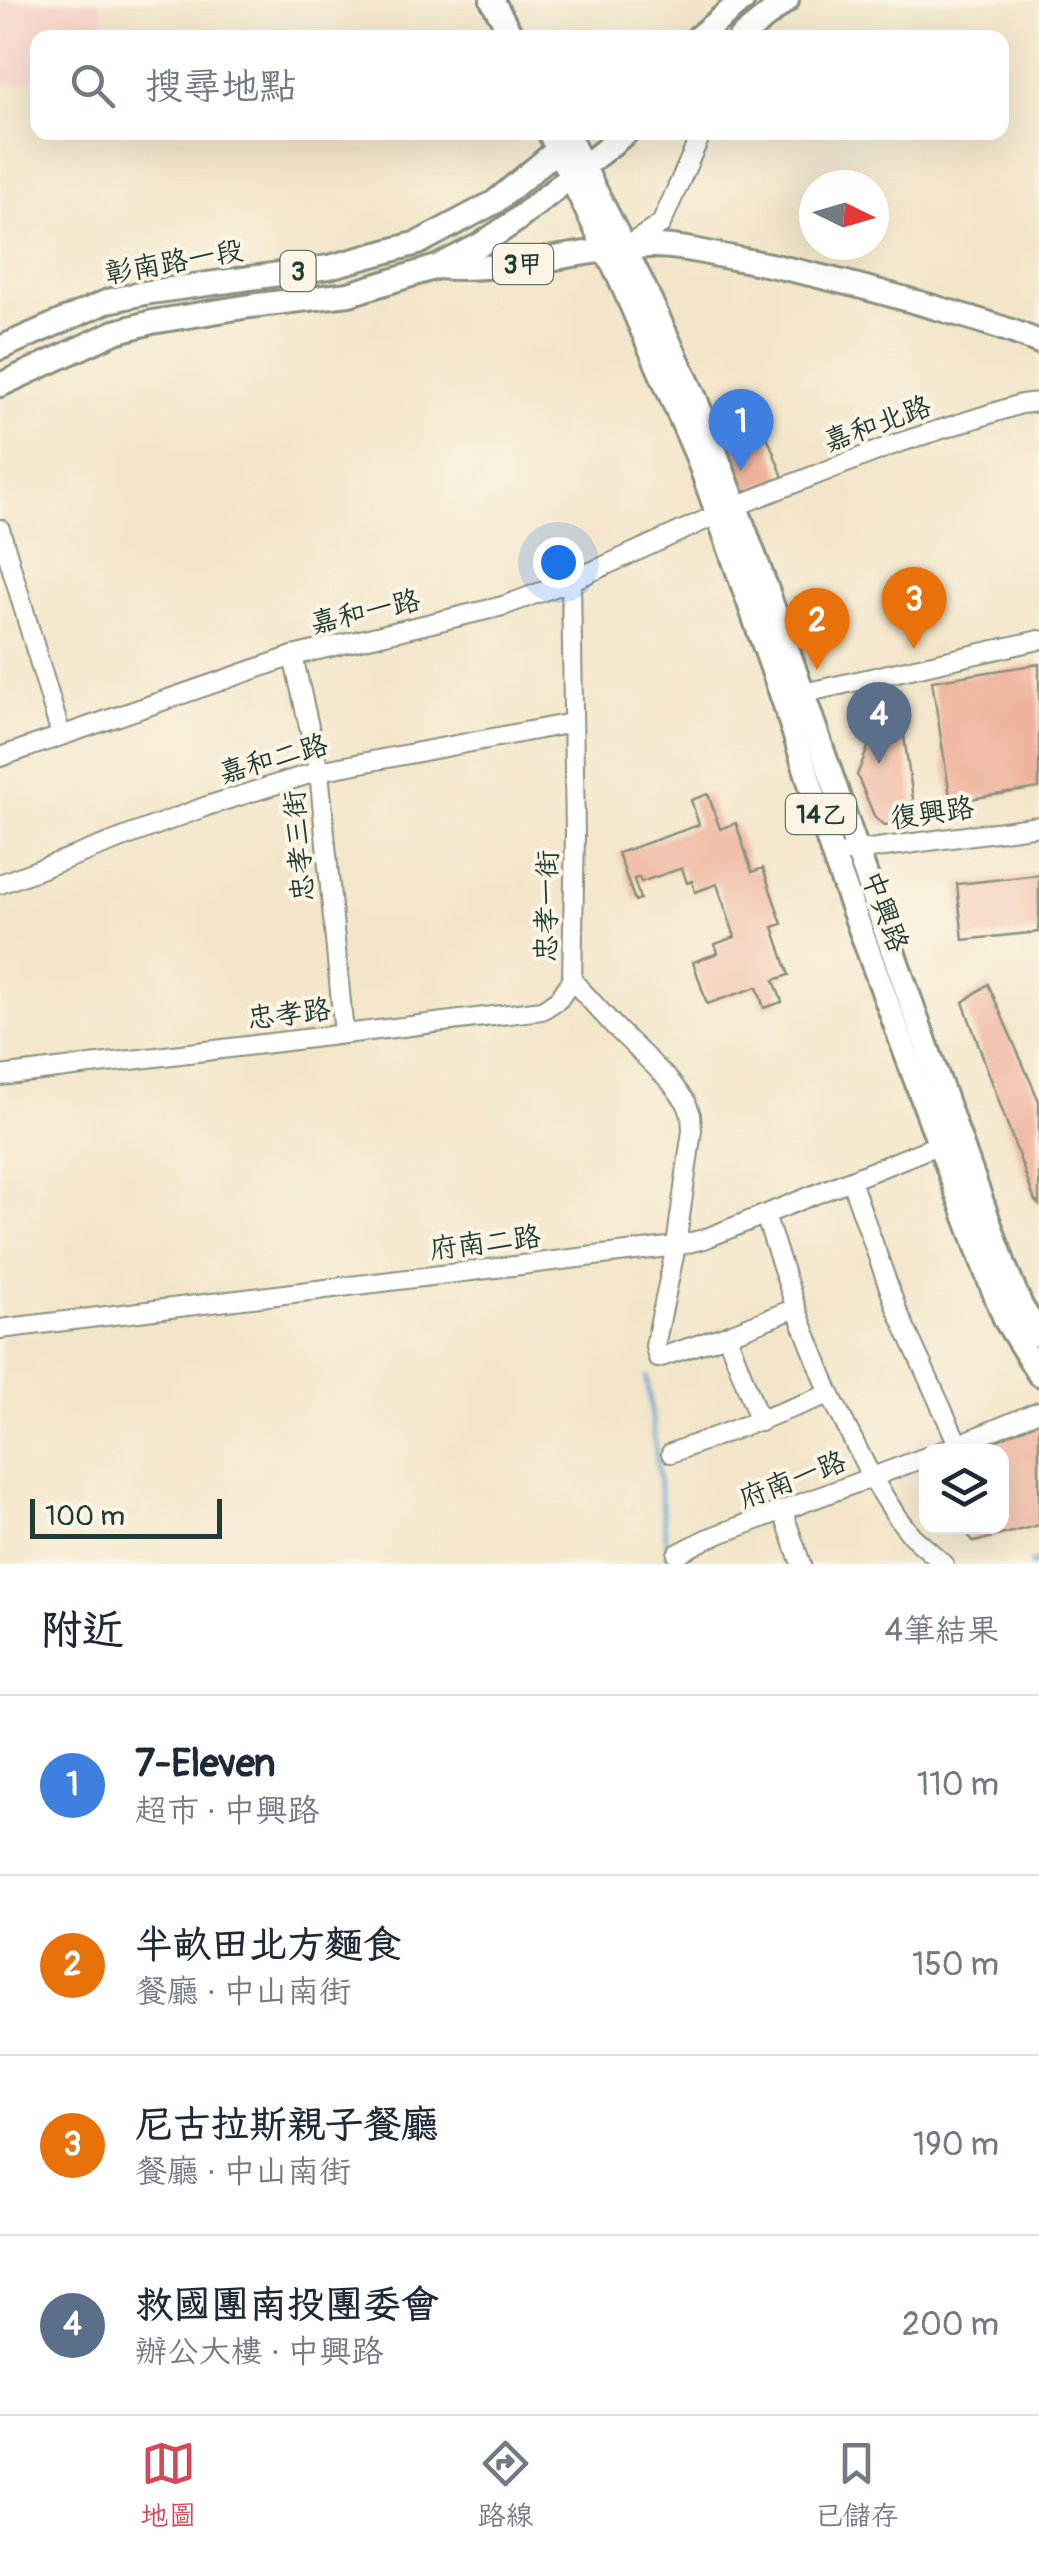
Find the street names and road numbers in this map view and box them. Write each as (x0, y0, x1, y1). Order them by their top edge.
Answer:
street label: 彰南路一段 (102, 233, 246, 292)
road number: 3甲 (493, 244, 553, 284)
road number: 3 (280, 251, 316, 291)
street label: 嘉和北路 (819, 389, 936, 460)
street label: 嘉和一路 (307, 583, 424, 642)
street label: 嘉和二路 (215, 727, 332, 792)
street label: 忠孝三街 (277, 789, 322, 903)
street label: 復興路 (888, 790, 976, 837)
road number: 14乙 (786, 794, 856, 834)
street label: 忠孝一街 (529, 850, 566, 962)
street label: 中興路 (854, 866, 915, 957)
street label: 忠孝路 (245, 992, 333, 1037)
street label: 府南二路 (427, 1219, 543, 1268)
street label: 府南一路 (734, 1444, 851, 1517)

